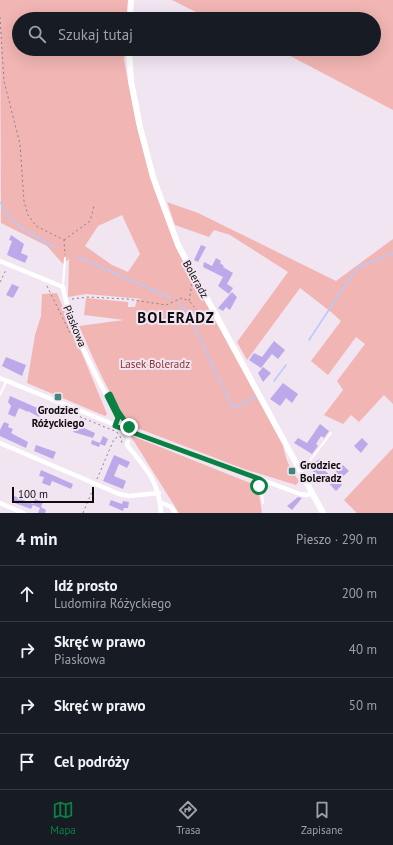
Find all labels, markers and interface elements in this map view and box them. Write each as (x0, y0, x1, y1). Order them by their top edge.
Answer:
search box (12, 12, 381, 56)
icon: search (26, 23, 48, 45)
text: Szukaj tutaj (58, 25, 133, 44)
street label: Boleradz (180, 258, 212, 300)
street label: Piaskowa (60, 303, 90, 349)
district label: BOLERADZ (137, 308, 215, 327)
park label: Lasek Boleradz (120, 357, 190, 371)
marker: Grodziec Różyckiego (53, 392, 63, 402)
place label: Grodziec Różyckiego (32, 403, 84, 430)
route end (120, 418, 138, 436)
place label: Grodziec Boleradz (300, 458, 342, 485)
marker: Grodziec Boleradz (287, 466, 297, 476)
route start (250, 477, 268, 495)
scale bar (12, 485, 94, 504)
text: 100 m (18, 487, 48, 501)
text: 4 min (16, 528, 57, 550)
text: Pieszo · 290 m (296, 531, 377, 548)
text: Idź prosto (54, 576, 118, 595)
icon: ahead (16, 583, 38, 605)
text: 200 m (342, 585, 377, 602)
text: Ludomira Różyckiego (54, 595, 171, 612)
text: Skręć w prawo (54, 632, 146, 651)
icon: right (16, 639, 38, 661)
text: 40 m (349, 641, 377, 658)
text: Piaskowa (54, 651, 106, 668)
icon: right (16, 695, 38, 717)
text: Skręć w prawo (54, 696, 146, 715)
text: 50 m (349, 697, 377, 714)
icon: arrive (16, 751, 38, 773)
text: Cel podróży (54, 752, 129, 771)
tab: Mapa (50, 799, 76, 837)
tab: Trasa (176, 799, 200, 837)
tab: Zapisane (301, 799, 343, 837)

